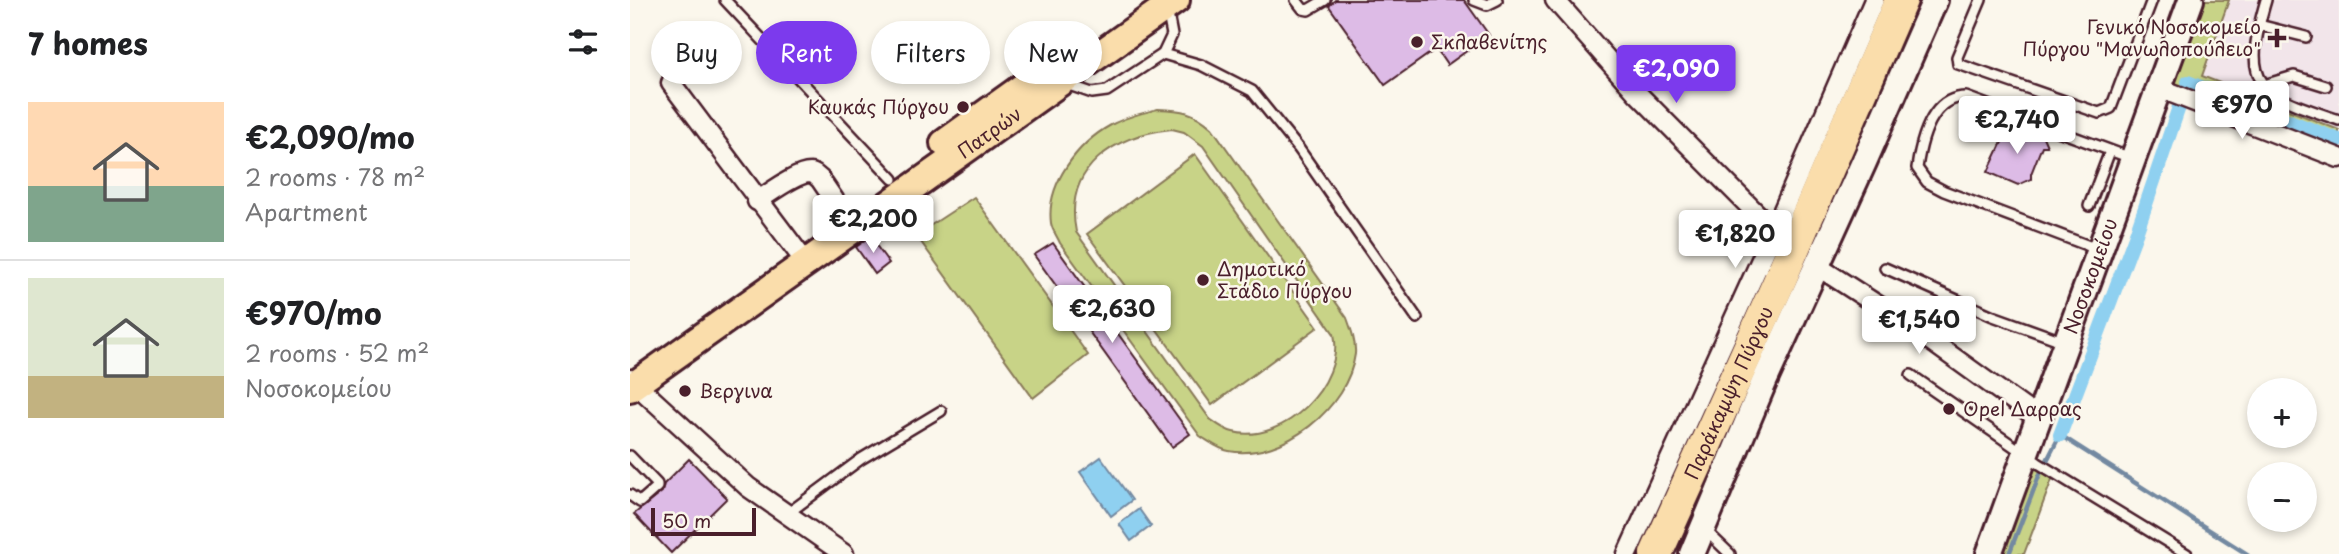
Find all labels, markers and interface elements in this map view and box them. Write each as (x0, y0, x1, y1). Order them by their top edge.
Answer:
place label: Γενικό Νοσοκομείο Πύργου "Μανωλοπούλειο" (2023, 12, 2261, 62)
text: 7 homes (28, 20, 148, 65)
chip: Buy (651, 21, 742, 84)
chip: Rent (756, 21, 857, 84)
chip: Filters (871, 21, 990, 84)
chip: New (1004, 21, 1102, 84)
icon: filters (564, 23, 602, 61)
place label: Σκλαβενίτης (1431, 27, 1548, 55)
marker: Γενικό Νοσοκομείο Πύργου "Μανωλοπούλειο" (2267, 28, 2287, 48)
marker: Σκλαβενίτης (1409, 34, 1425, 50)
pin: €2,090 (1619, 46, 1733, 105)
text: €2,090 (1633, 50, 1719, 85)
pin: €970 (2201, 82, 2283, 141)
text: €970 (2211, 86, 2273, 121)
place label: Καυκάς Πύργου (808, 92, 949, 120)
pin: €2,740 (1960, 96, 2074, 156)
street label: Πατρών (951, 99, 1027, 164)
marker: Καυκάς Πύργου (955, 99, 971, 115)
text: €2,740 (1975, 101, 2059, 136)
text: €2,090/mo (245, 114, 415, 159)
icon: home (84, 130, 168, 214)
text: 2 rooms · 78 m² (245, 159, 425, 194)
text: Apartment (245, 194, 368, 229)
pin: €2,200 (816, 196, 930, 255)
text: €2,200 (829, 200, 917, 235)
pin: €1,820 (1678, 210, 1792, 270)
street label: Νοσοκομείου (2055, 214, 2123, 337)
text: €1,820 (1695, 215, 1775, 250)
place label: Δημοτικό Στάδιο Πύργου (1217, 254, 1352, 304)
marker: Δημοτικό Στάδιο Πύργου (1195, 272, 1211, 288)
pin: €2,630 (1055, 286, 1169, 345)
text: €970/mo (245, 290, 382, 335)
text: €2,630 (1069, 290, 1155, 325)
pin: €1,540 (1862, 296, 1976, 356)
street label: Παράκαμψη Πύργου (1677, 301, 1779, 483)
text: €1,540 (1878, 301, 1960, 336)
icon: home (84, 306, 168, 390)
text: 2 rooms · 52 m² (245, 335, 429, 370)
text: Νοσοκομείου (245, 370, 392, 405)
place label: Βεργινα (699, 376, 773, 404)
map controls (2247, 378, 2317, 532)
button: + (2247, 378, 2317, 448)
marker: Βεργινα (677, 383, 693, 399)
place label: Opel Δαρρας (1963, 394, 2082, 422)
marker: Opel Δαρρας (1941, 401, 1957, 417)
button: − (2247, 462, 2317, 532)
scale bar (651, 505, 756, 537)
text: 50 m (662, 506, 711, 534)

